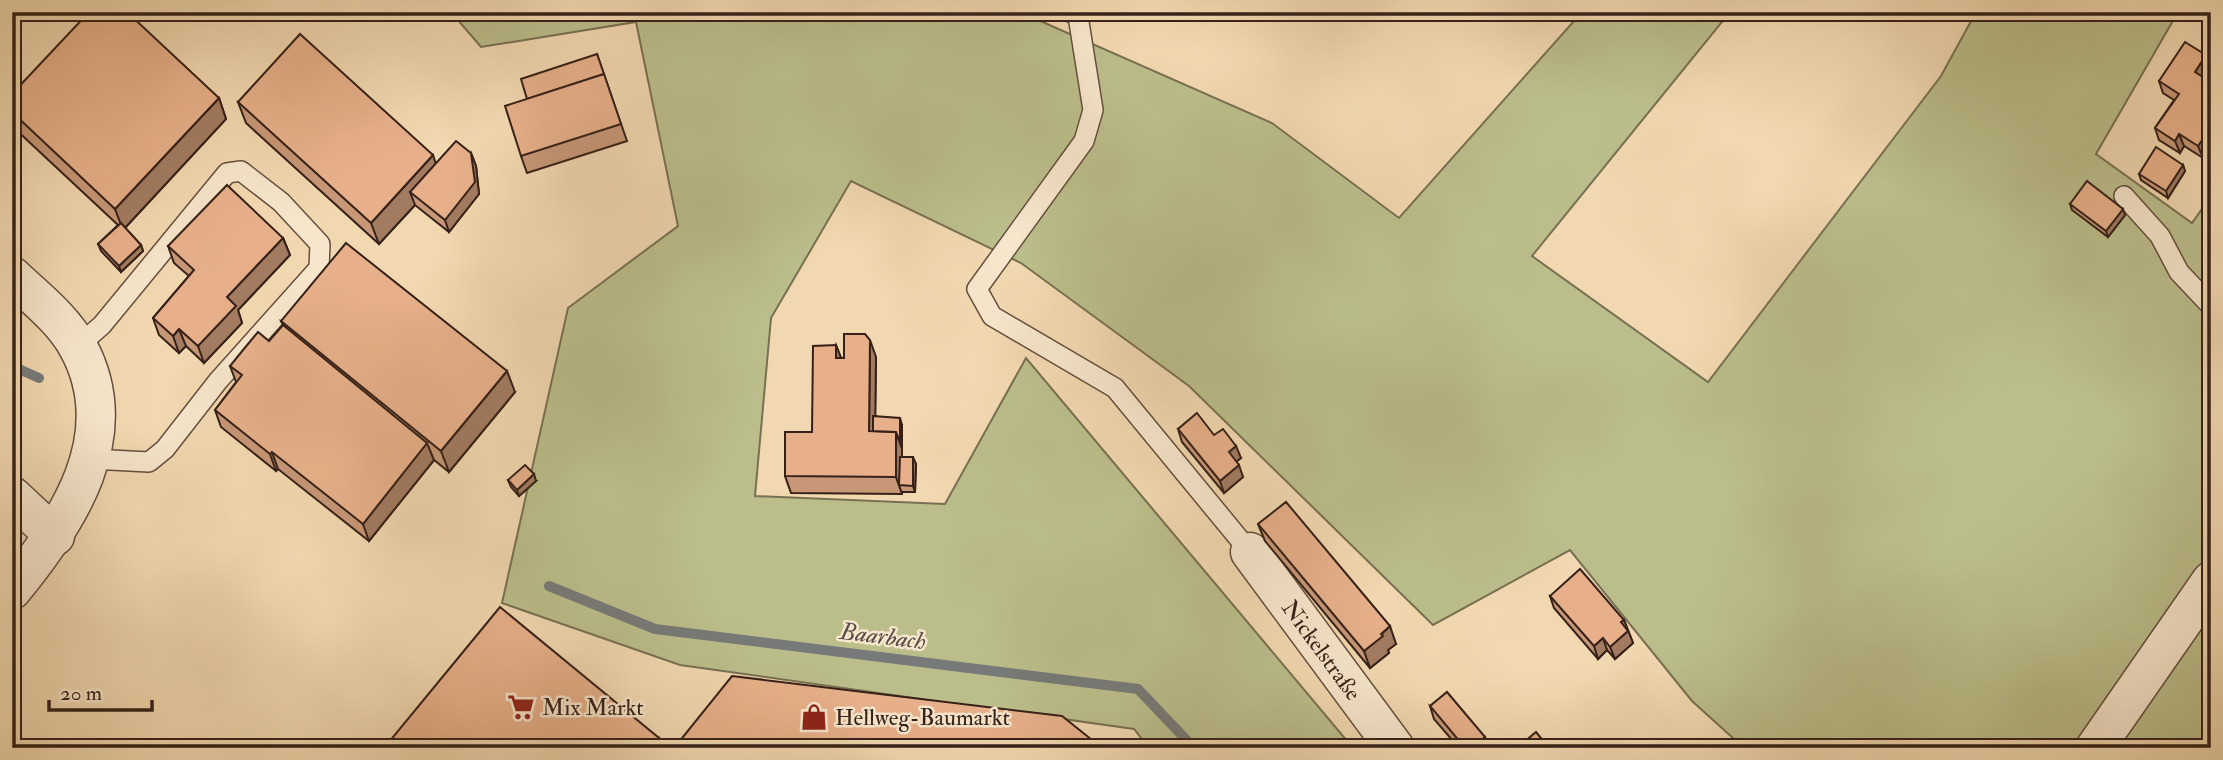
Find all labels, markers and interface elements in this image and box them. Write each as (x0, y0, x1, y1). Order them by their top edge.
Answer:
street label: Nickelstraße (1275, 594, 1368, 707)
water label: Baarbach (837, 616, 928, 657)
scale bar (49, 669, 152, 713)
text: 20 m (60, 680, 102, 707)
supermarket icon: Mix Markt (506, 692, 536, 722)
place label: Mix Markt (542, 693, 644, 722)
shop icon: Hellweg-Baumarkt (799, 702, 829, 732)
place label: Hellweg-Baumarkt (835, 703, 1010, 732)

